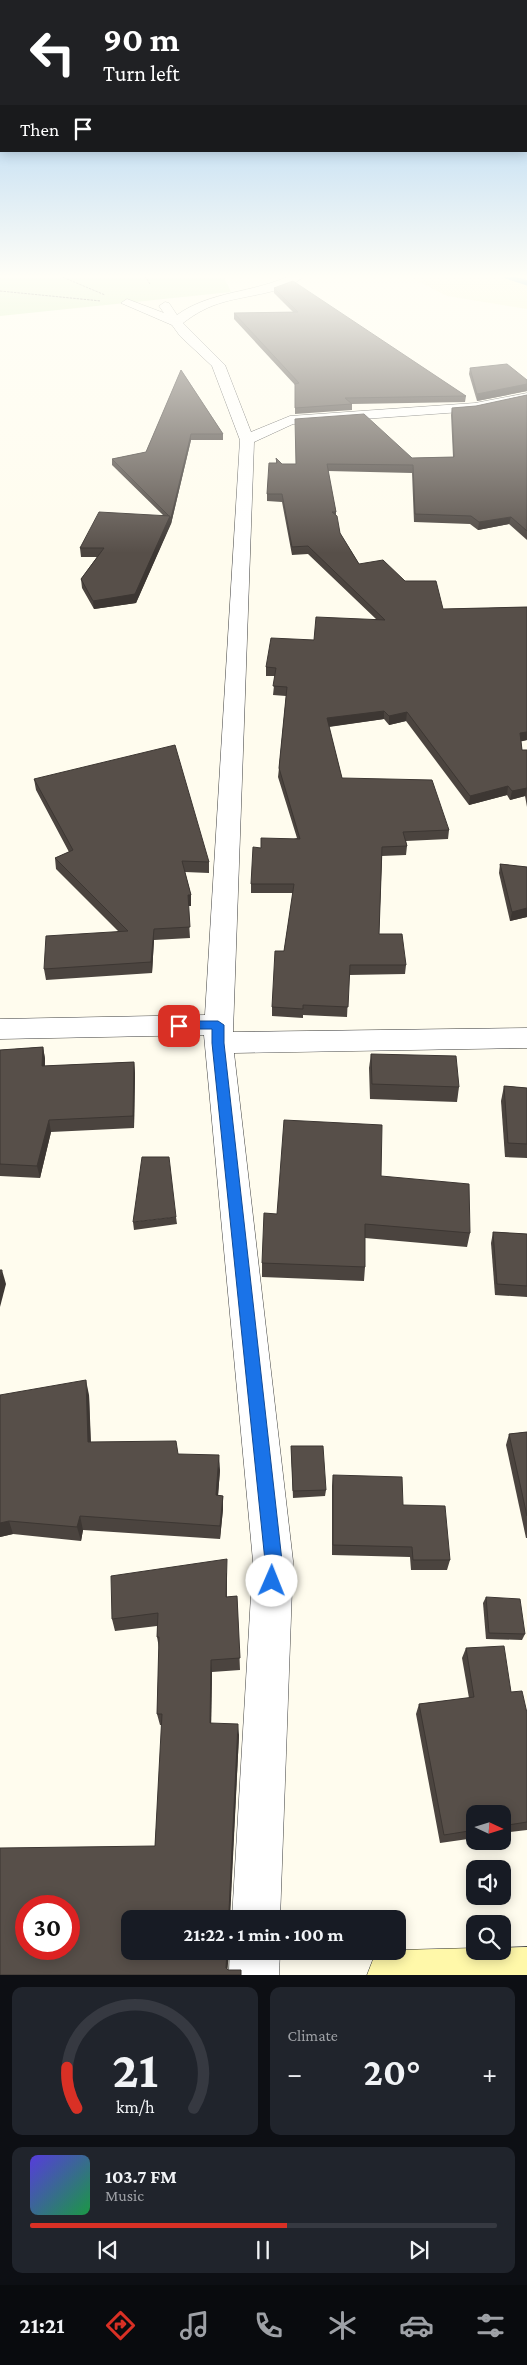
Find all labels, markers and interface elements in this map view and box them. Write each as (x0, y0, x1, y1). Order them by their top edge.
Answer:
icon: left (20, 20, 85, 85)
text: 90 m (103, 20, 180, 59)
text: Turn left (103, 61, 180, 86)
icon: arrive (69, 115, 97, 143)
text: Then (20, 119, 59, 140)
pin (158, 1005, 200, 1047)
icon: arrive (165, 1012, 193, 1040)
position arrow (245, 1554, 297, 1606)
north arrow (466, 1805, 511, 1850)
map controls (466, 1805, 511, 1960)
button: sound (466, 1860, 511, 1905)
speed limit sign: 30 (15, 1895, 80, 1960)
button: search (466, 1915, 511, 1960)
text: 21:22 · 1 min · 100 m (183, 1924, 344, 1945)
text: Climate (288, 2027, 338, 2044)
text: 21 (112, 2040, 158, 2098)
text: 20° (364, 2051, 421, 2093)
text: − (288, 2058, 302, 2089)
text: + (482, 2058, 497, 2089)
text: km/h (115, 2097, 154, 2117)
text: 103.7 FM (105, 2166, 177, 2187)
text: Music (105, 2187, 144, 2204)
icon: previous (94, 2236, 122, 2264)
icon: pause (249, 2236, 277, 2264)
icon: next (405, 2236, 433, 2264)
icon: directions (103, 2308, 138, 2343)
icon: music (177, 2308, 212, 2343)
icon: phone (251, 2308, 286, 2343)
icon: climate (325, 2308, 360, 2343)
icon: car (399, 2308, 434, 2343)
icon: filters (473, 2308, 508, 2343)
text: 21:21 (19, 2313, 64, 2338)

